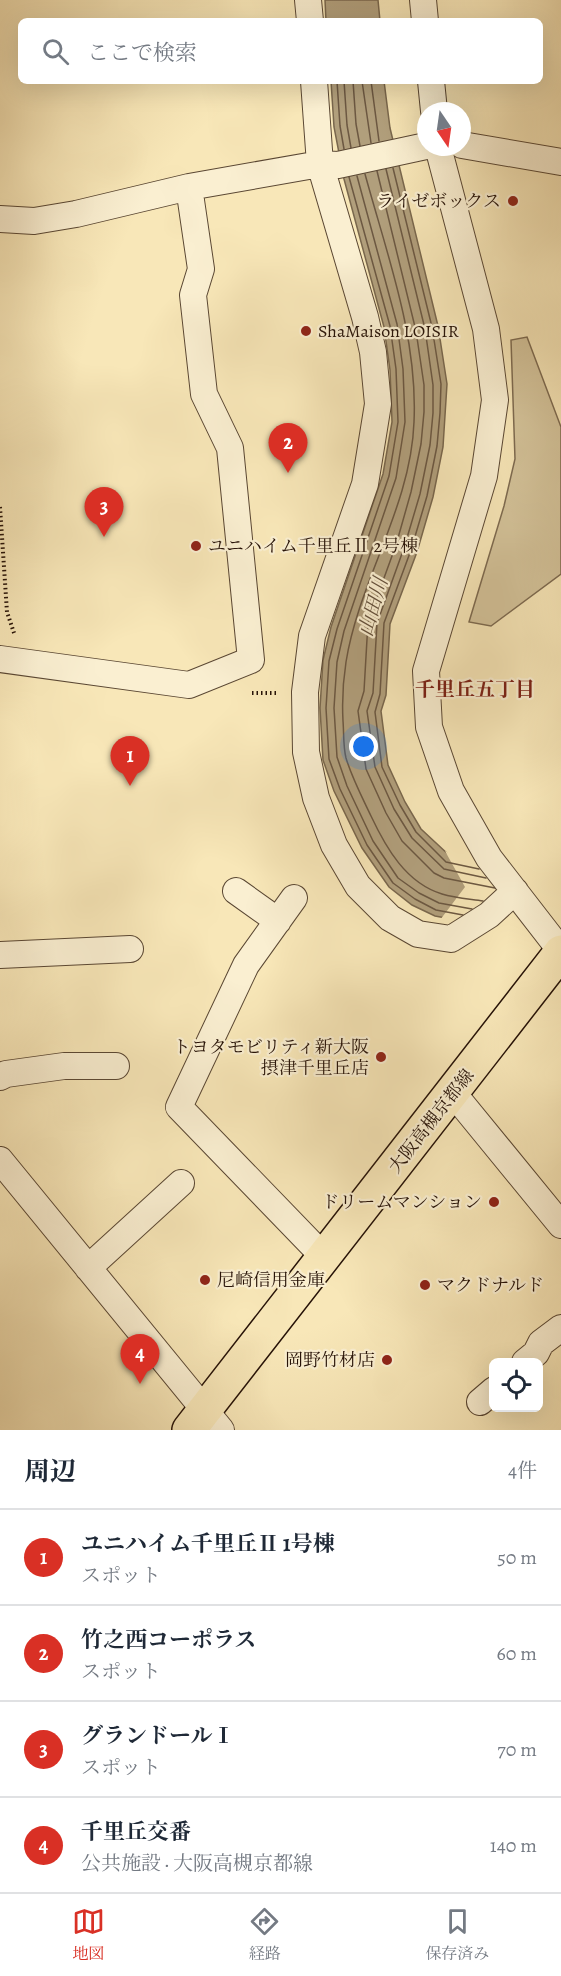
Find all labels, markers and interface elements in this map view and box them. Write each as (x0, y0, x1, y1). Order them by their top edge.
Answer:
search box (18, 18, 543, 84)
icon: search (39, 35, 72, 68)
text: ここで検索 (87, 38, 197, 68)
north arrow (417, 102, 471, 156)
place label: ライゼボックス (376, 189, 501, 213)
marker: ライゼボックス (506, 194, 520, 208)
place label: ShaMaison LOISIR (318, 319, 459, 343)
marker: ShaMaison LOISIR (299, 324, 313, 338)
pin: 2 (268, 424, 308, 473)
pin: 3 (84, 488, 124, 537)
place label: ユニハイム千里丘Ⅱ 2号棟 (208, 534, 418, 558)
marker: ユニハイム千里丘Ⅱ 2号棟 (189, 539, 203, 553)
water label: 山田川 (352, 573, 395, 640)
district label: 千里丘五丁目 (415, 676, 535, 703)
your location (349, 732, 378, 761)
pin: 1 (110, 736, 150, 786)
place label: トヨタモビリティ新大阪 摂津千里丘店 (173, 1035, 369, 1080)
marker: トヨタモビリティ新大阪 摂津千里丘店 (374, 1050, 388, 1064)
street label: 大阪高槻京都線 (383, 1064, 479, 1178)
place label: ドリームマンション (321, 1190, 482, 1214)
marker: ドリームマンション (487, 1195, 501, 1209)
place label: 尼崎信用金庫 (217, 1268, 325, 1292)
marker: 尼崎信用金庫 (198, 1273, 212, 1287)
place label: マクドナルド (437, 1273, 544, 1297)
marker: マクドナルド (418, 1278, 432, 1292)
pin: 4 (120, 1334, 160, 1384)
place label: 岡野竹材店 (285, 1348, 375, 1372)
marker: 岡野竹材店 (380, 1353, 394, 1367)
map controls (489, 1358, 543, 1412)
button: locate (489, 1358, 543, 1412)
text: 周辺 (24, 1454, 76, 1489)
text: 4件 (508, 1457, 537, 1484)
text: ユニハイム千里丘Ⅱ 1号棟 (81, 1529, 335, 1559)
text: 1 (40, 1544, 47, 1571)
text: 50 m (497, 1544, 537, 1571)
text: スポット (81, 1562, 161, 1589)
text: 竹之西コーポラス (81, 1625, 256, 1655)
text: 2 (39, 1640, 48, 1667)
text: 60 m (497, 1640, 537, 1667)
text: スポット (81, 1658, 161, 1685)
text: グランドールⅠ (81, 1721, 235, 1751)
text: 3 (39, 1736, 48, 1763)
text: 70 m (497, 1736, 537, 1763)
text: スポット (81, 1754, 161, 1781)
text: 千里丘交番 (81, 1817, 191, 1847)
text: 4 (39, 1832, 48, 1859)
text: 140 m (490, 1832, 537, 1859)
text: 公共施設 · 大阪高槻京都線 (81, 1850, 313, 1877)
tab: 地図 (72, 1905, 105, 1965)
tab: 経路 (248, 1905, 281, 1965)
tab: 保存済み (425, 1905, 489, 1965)

